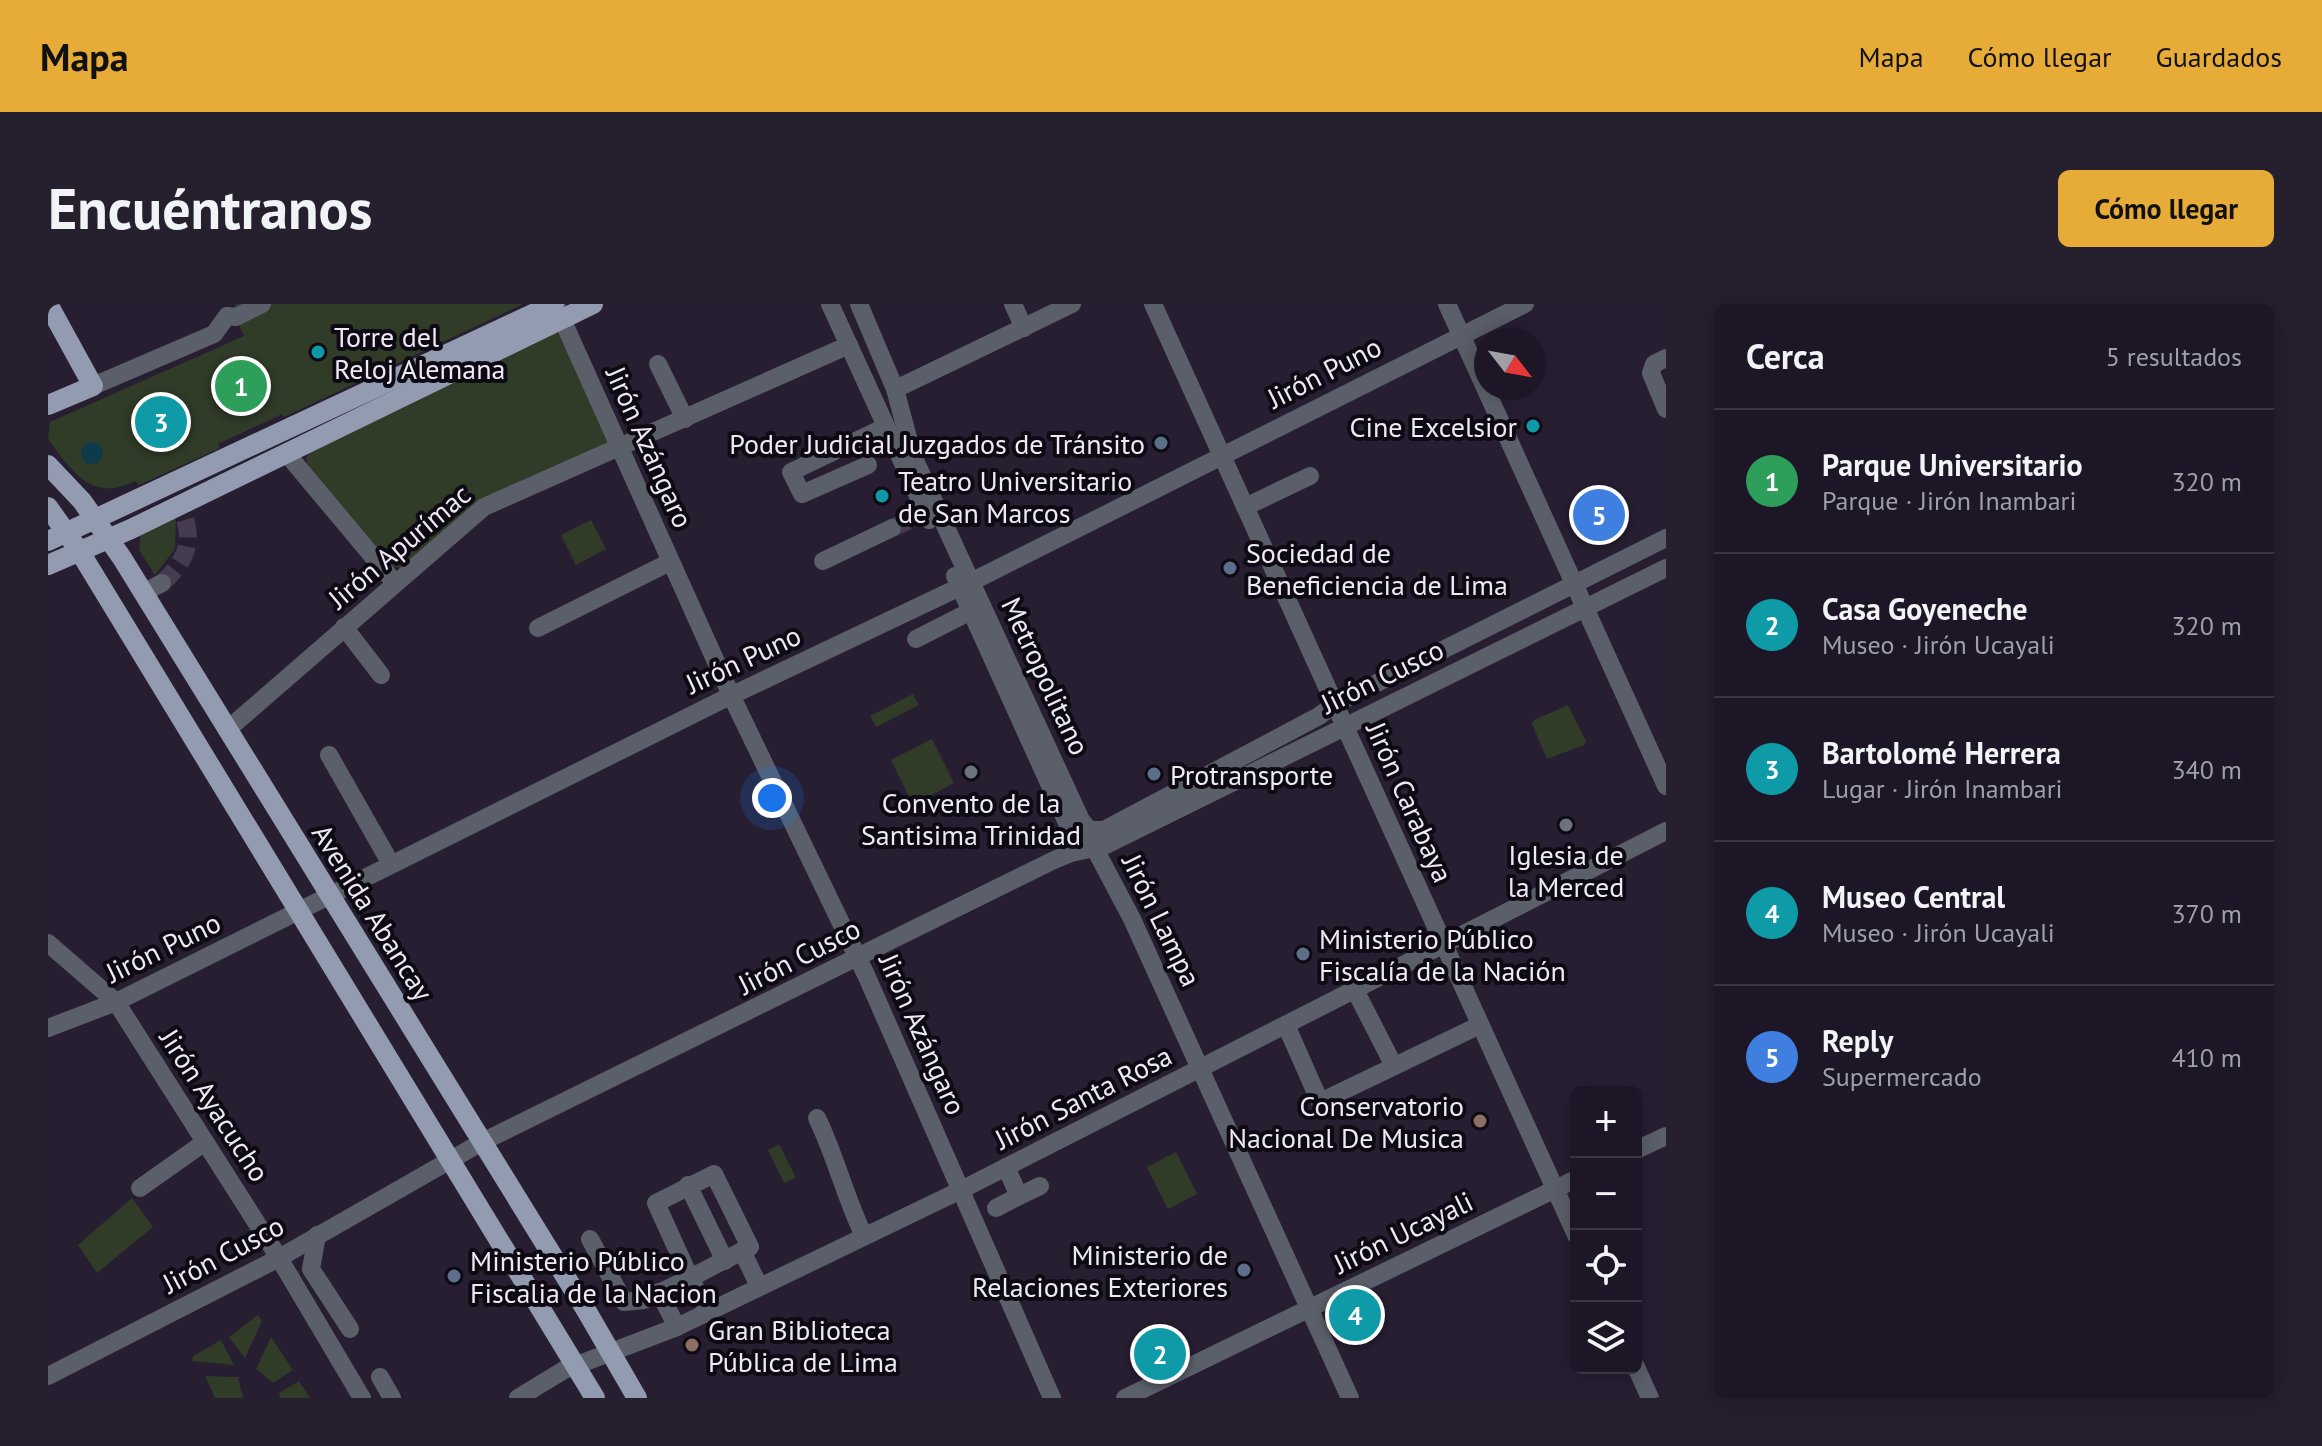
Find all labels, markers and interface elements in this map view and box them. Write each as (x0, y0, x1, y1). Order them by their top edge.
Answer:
text: Mapa (40, 32, 129, 81)
text: Mapa (1859, 38, 1924, 75)
text: Cómo llegar (1968, 38, 2112, 75)
text: Guardados (2156, 38, 2282, 75)
button: Cómo llegar (2058, 170, 2274, 247)
text: Encuéntranos (48, 172, 372, 244)
place label: Torre del Reloj Alemana (334, 318, 505, 387)
street label: Jirón Puno (1260, 328, 1387, 417)
north arrow (1474, 328, 1546, 400)
text: Cerca (1746, 334, 1825, 378)
text: 5 resultados (2106, 340, 2242, 373)
marker: Torre del Reloj Alemana (309, 343, 327, 361)
pin: 1 (215, 356, 267, 416)
street label: Jirón Azángaro (598, 360, 702, 534)
pin: 3 (135, 392, 187, 452)
place label: Cine Excelsior (1350, 408, 1517, 445)
marker: Cine Excelsior (1524, 417, 1542, 435)
place label: Poder Judicial Juzgados de Tránsito (729, 425, 1145, 462)
marker: Poder Judicial Juzgados de Tránsito (1152, 434, 1170, 452)
text: Parque Universitario (1822, 445, 2083, 484)
place label: Teatro Universitario de San Marcos (898, 462, 1132, 531)
text: 1 (1765, 465, 1779, 498)
text: 320 m (2171, 465, 2242, 498)
street label: Jirón Apurímac (319, 476, 478, 617)
text: Parque · Jirón Inambari (1822, 484, 2076, 517)
pin: 5 (1573, 485, 1625, 545)
marker: Teatro Universitario de San Marcos (873, 487, 891, 505)
place label: Sociedad de Beneficiencia de Lima (1246, 534, 1508, 603)
marker: Sociedad de Beneficiencia de Lima (1221, 559, 1239, 577)
text: Casa Goyeneche (1822, 589, 2027, 628)
street label: Metropolitano (993, 591, 1099, 761)
text: 2 (1765, 609, 1779, 642)
text: 320 m (2171, 609, 2242, 642)
street label: Jirón Puno (679, 616, 807, 702)
text: Museo · Jirón Ucayali (1822, 628, 2055, 661)
street label: Jirón Cusco (1314, 630, 1450, 722)
street label: Jirón Carabaya (1358, 715, 1462, 888)
text: Bartolomé Herrera (1822, 733, 2061, 772)
text: 3 (1765, 753, 1779, 786)
text: 340 m (2171, 753, 2242, 786)
place label: Protransporte (1170, 756, 1333, 793)
marker: Convento de la Santisima Trinidad (962, 763, 980, 781)
marker: Protransporte (1145, 765, 1163, 783)
text: Lugar · Jirón Inambari (1822, 772, 2062, 805)
your location (752, 778, 792, 818)
place label: Convento de la Santisima Trinidad (861, 784, 1081, 853)
marker: Iglesia de la Merced (1557, 816, 1575, 834)
street label: Avenida Abancay (304, 817, 442, 1007)
place label: Iglesia de la Merced (1508, 836, 1624, 905)
street label: Jirón Lampa (1114, 847, 1210, 992)
text: Museo Central (1822, 877, 2005, 916)
text: 4 (1765, 897, 1779, 930)
text: 370 m (2171, 897, 2242, 930)
street label: Jirón Puno (99, 903, 226, 991)
street label: Jirón Cusco (731, 909, 866, 1003)
text: Museo · Jirón Ucayali (1822, 916, 2055, 949)
place label: Ministerio Público Fiscalía de la Nación (1319, 920, 1566, 989)
marker: Ministerio Público Fiscalía de la Nación (1294, 945, 1312, 963)
street label: Jirón Azángaro (871, 947, 975, 1121)
street label: Jirón Ayacucho (151, 1021, 278, 1188)
text: Reply (1822, 1021, 1893, 1060)
street label: Jirón Santa Rosa (987, 1037, 1178, 1158)
text: 5 (1765, 1041, 1779, 1074)
text: 410 m (2171, 1041, 2242, 1074)
text: Supermercado (1822, 1060, 1982, 1093)
map controls (1570, 1086, 1642, 1374)
button: + (1570, 1086, 1642, 1158)
place label: Conservatorio Nacional De Musica (1228, 1087, 1464, 1156)
marker: Conservatorio Nacional De Musica (1471, 1112, 1489, 1130)
button: − (1570, 1158, 1642, 1230)
street label: Jirón Ucayali (1326, 1182, 1479, 1282)
street label: Jirón Cusco (155, 1207, 290, 1302)
button: locate (1570, 1230, 1642, 1302)
place label: Ministerio de Relaciones Exteriores (972, 1236, 1228, 1305)
place label: Ministerio Público Fiscalia de la Nacion (470, 1242, 717, 1311)
marker: Ministerio de Relaciones Exteriores (1235, 1261, 1253, 1279)
marker: Ministerio Público Fiscalia de la Nacion (445, 1267, 463, 1285)
pin: 4 (1329, 1285, 1381, 1345)
button: layers (1570, 1302, 1642, 1374)
place label: Gran Biblioteca Pública de Lima (708, 1311, 898, 1380)
pin: 2 (1134, 1324, 1186, 1384)
marker: Gran Biblioteca Pública de Lima (683, 1336, 701, 1354)

